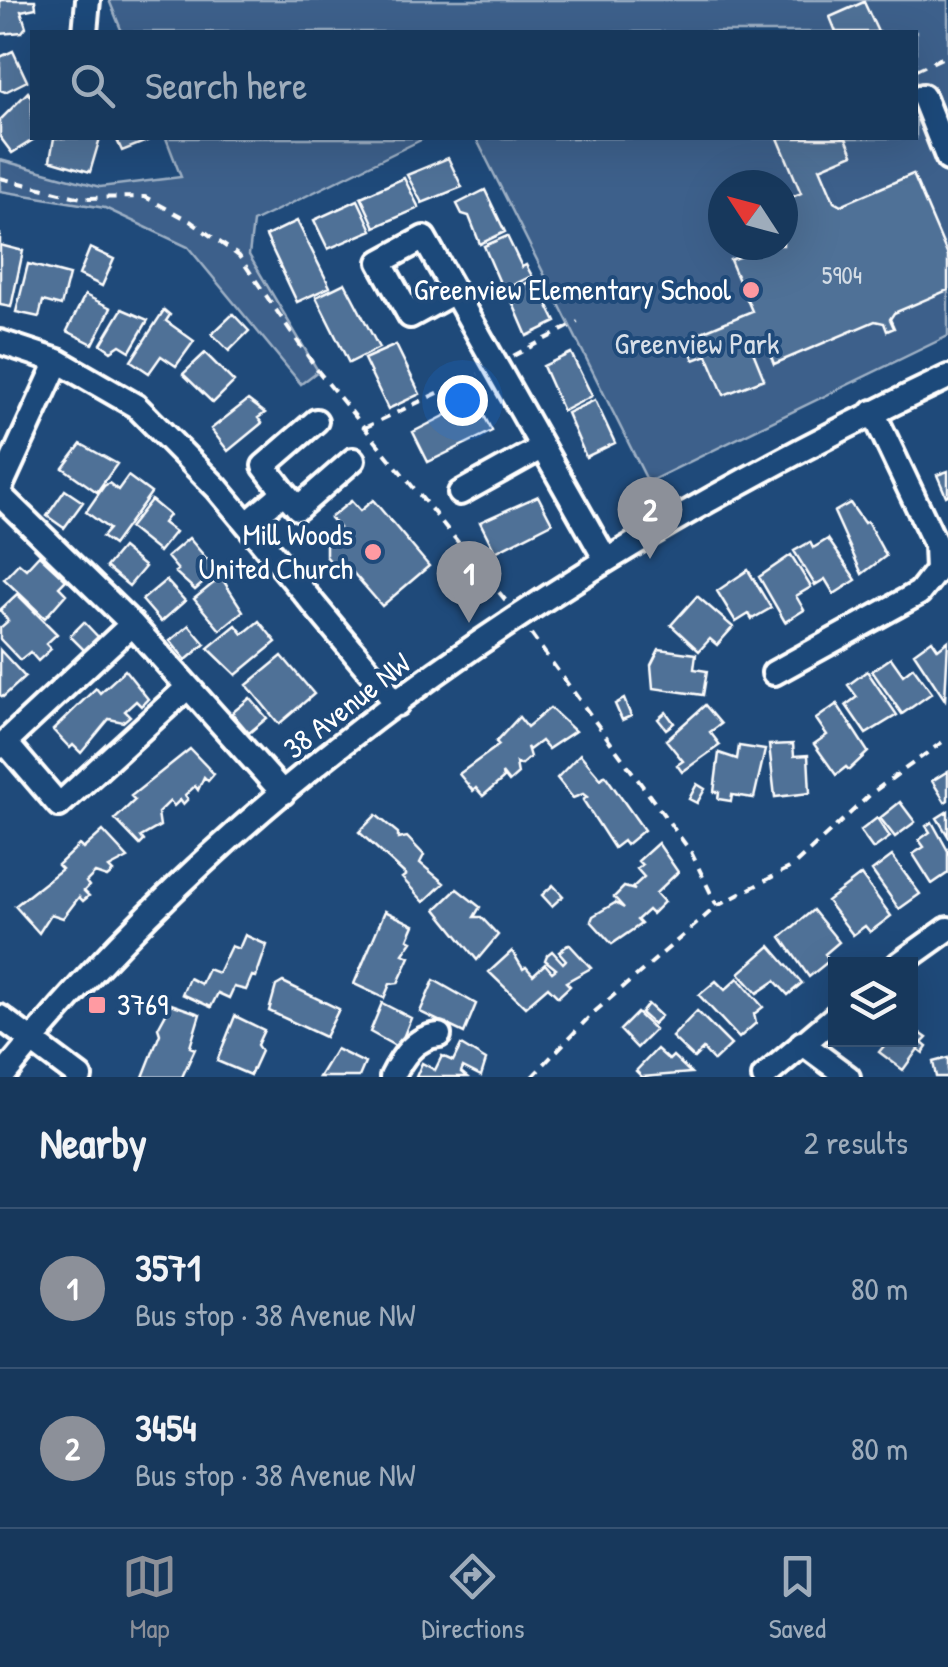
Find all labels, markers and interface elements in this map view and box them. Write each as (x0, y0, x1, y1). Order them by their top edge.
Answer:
search box (30, 30, 918, 140)
icon: search (65, 58, 120, 113)
text: Search here (145, 59, 307, 111)
north arrow (708, 170, 798, 260)
house number: 5904 (822, 258, 862, 292)
place label: Greenview Elementary School (414, 269, 731, 309)
marker: Greenview Elementary School (740, 279, 762, 301)
park label: Greenview Park (614, 323, 780, 363)
your location (437, 375, 488, 426)
pin: 2 (618, 476, 682, 559)
place label: Mill Woods United Church (199, 514, 353, 588)
pin: 1 (436, 540, 502, 623)
marker: Mill Woods United Church (362, 541, 384, 563)
street label: 38 Avenue NW (275, 643, 419, 767)
map controls (828, 957, 918, 1047)
button: layers (828, 957, 918, 1047)
place label: 3769 (117, 984, 168, 1024)
marker: 3769 (86, 994, 108, 1016)
text: Nearby (40, 1114, 147, 1171)
text: 2 results (804, 1121, 908, 1164)
text: 3571 (135, 1241, 201, 1293)
text: 1 (67, 1267, 78, 1310)
text: 80 m (851, 1267, 908, 1310)
text: Bus stop · 38 Avenue NW (135, 1293, 416, 1336)
text: 3454 (135, 1401, 197, 1453)
text: 2 (65, 1427, 80, 1470)
text: 80 m (851, 1427, 908, 1470)
text: Bus stop · 38 Avenue NW (135, 1453, 416, 1496)
tab: Map (122, 1549, 177, 1647)
tab: Directions (421, 1549, 524, 1647)
tab: Saved (769, 1549, 826, 1647)

